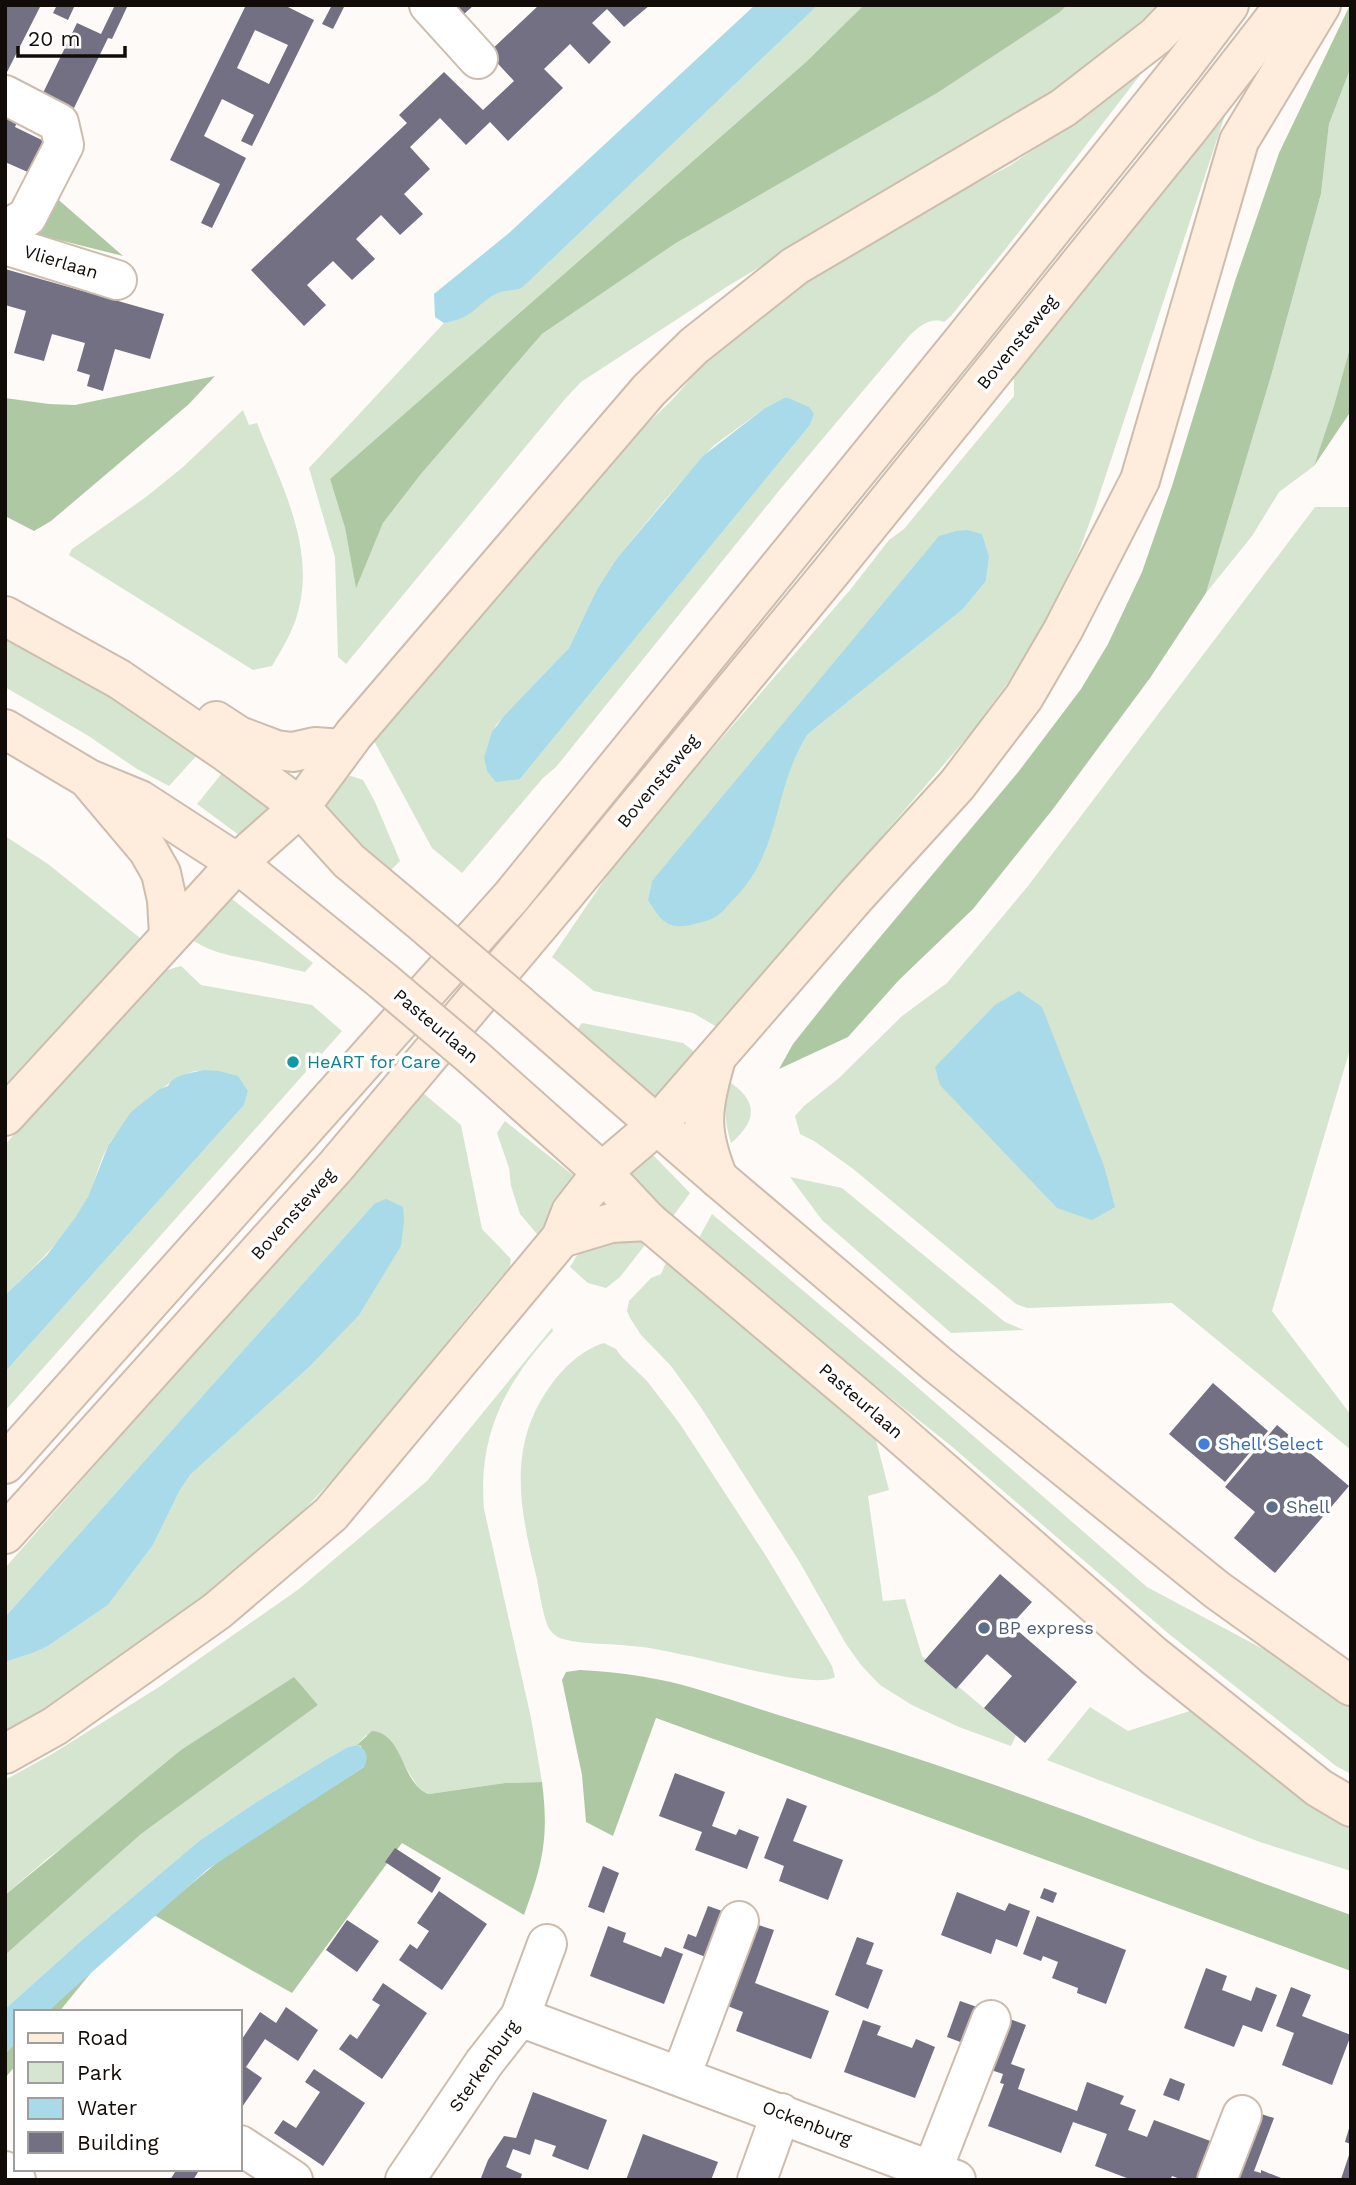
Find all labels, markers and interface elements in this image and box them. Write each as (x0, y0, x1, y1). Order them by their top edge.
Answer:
scale bar (18, 14, 124, 58)
text: 20 m (28, 26, 80, 51)
street label: Vlierlaan (21, 240, 101, 283)
street label: Bovensteweg (972, 290, 1061, 393)
street label: Bovensteweg (612, 729, 703, 832)
street label: Pasteurlaan (390, 984, 483, 1067)
place label: HeART for Care (307, 1051, 441, 1072)
marker: HeART for Care (285, 1054, 301, 1070)
street label: Bovensteweg (246, 1163, 339, 1264)
street label: Pasteurlaan (815, 1359, 907, 1443)
place label: Shell Select (1218, 1433, 1323, 1454)
marker: Shell Select (1196, 1436, 1212, 1452)
place label: Shell (1286, 1496, 1331, 1517)
marker: Shell (1264, 1499, 1280, 1515)
place label: BP express (998, 1617, 1094, 1638)
marker: BP express (976, 1620, 992, 1636)
legend (14, 2010, 242, 2171)
street label: Sterkenburg (444, 2015, 523, 2116)
text: Road (77, 2025, 128, 2050)
text: Park (77, 2060, 122, 2085)
text: Water (77, 2095, 138, 2120)
street label: Ockenburg (760, 2096, 855, 2149)
text: Building (77, 2130, 159, 2155)

